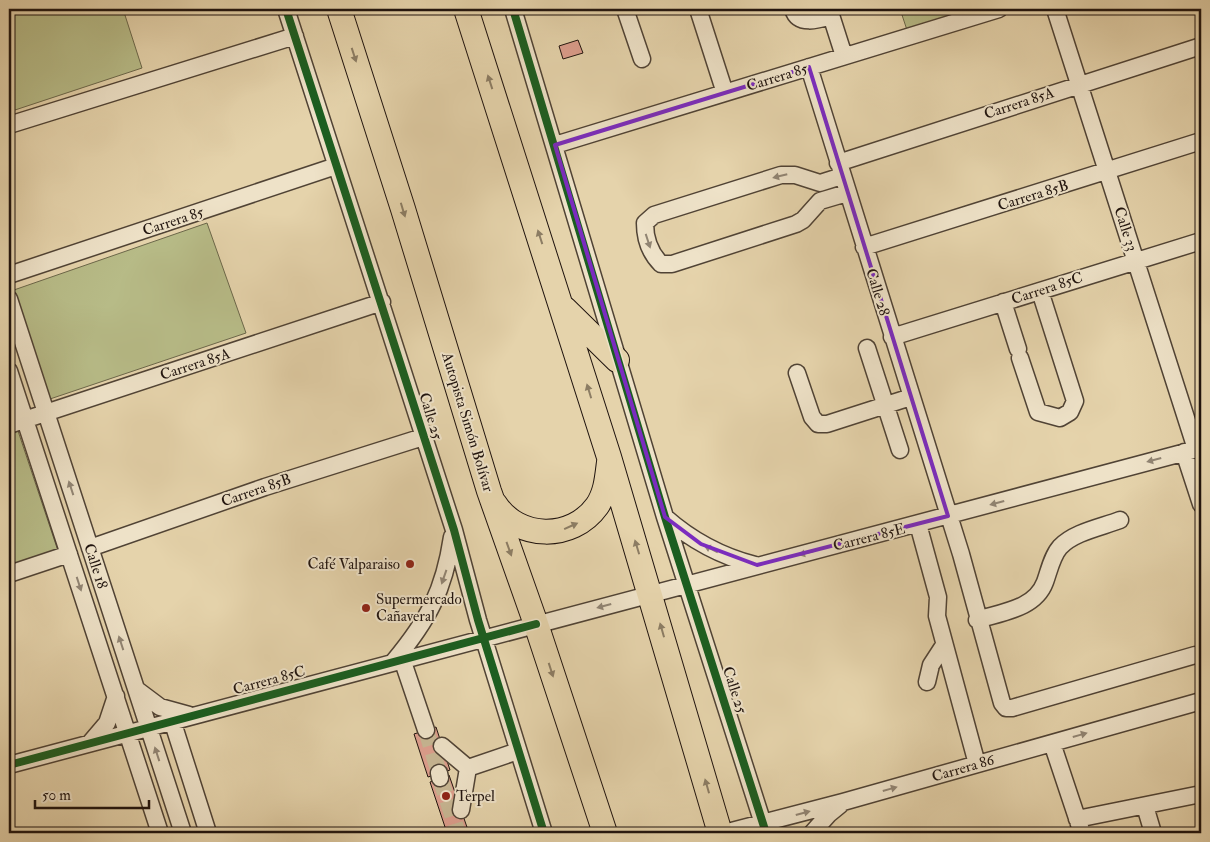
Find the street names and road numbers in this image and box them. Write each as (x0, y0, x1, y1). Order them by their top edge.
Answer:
street label: Carrera 85 (744, 59, 810, 96)
street label: Carrera 85A (982, 83, 1057, 124)
street label: Carrera 85B (996, 176, 1071, 215)
street label: Carrera 85 (140, 203, 206, 240)
street label: Calle 33 (1109, 205, 1142, 254)
street label: Calle 28 (861, 266, 894, 318)
street label: Carrera 85C (1009, 268, 1085, 309)
street label: Carrera 85A (158, 344, 233, 385)
street label: Autopista Simón Bolívar (436, 349, 498, 495)
street label: Calle 25 (414, 390, 447, 442)
street label: Carrera 85B (219, 470, 294, 511)
street label: Carrera 85E (831, 519, 907, 556)
street label: Calle 18 (79, 541, 112, 591)
street label: Carrera 85C (231, 662, 307, 699)
street label: Calle 25 (718, 664, 751, 716)
street label: Carrera 86 (930, 750, 998, 786)

